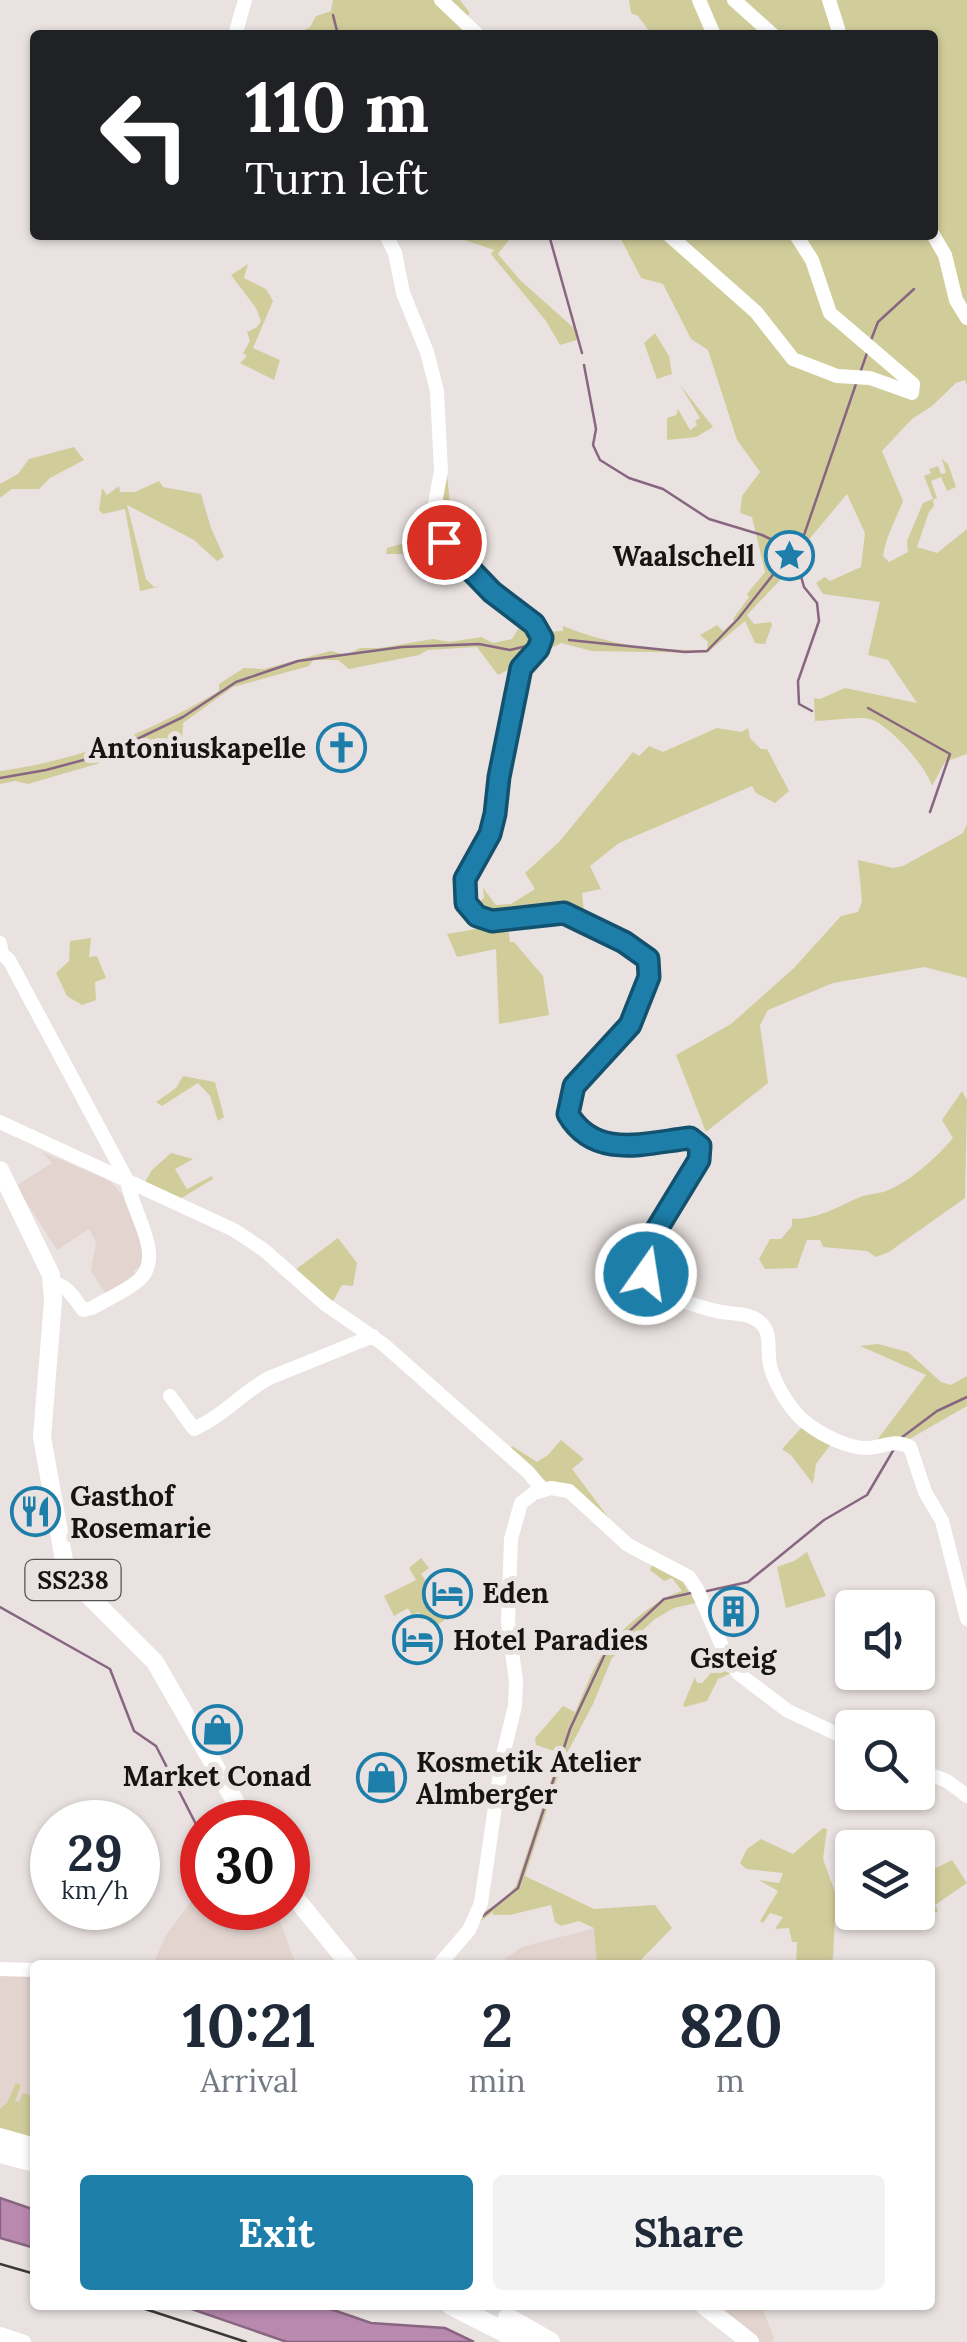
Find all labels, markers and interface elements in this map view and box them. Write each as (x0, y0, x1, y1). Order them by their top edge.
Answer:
text: 110 m (245, 62, 429, 151)
icon: left (80, 70, 210, 200)
text: Turn left (245, 149, 428, 206)
pin (402, 500, 487, 585)
icon: arrive (417, 515, 472, 570)
place icon: Waalschell (764, 530, 816, 582)
place label: Waalschell (612, 538, 755, 574)
church icon: Antoniuskapelle (315, 722, 367, 774)
place label: Antoniuskapelle (89, 730, 306, 766)
position arrow (594, 1222, 698, 1326)
place label: Gasthof Rosemarie (70, 1478, 211, 1546)
restaurant icon: Gasthof Rosemarie (9, 1486, 61, 1538)
road number: SS238 (26, 1560, 120, 1600)
hotel icon: Eden (421, 1567, 473, 1619)
place label: Eden (482, 1575, 549, 1611)
building icon: Gsteig (707, 1585, 759, 1637)
map controls (835, 1590, 935, 1930)
button: sound (835, 1590, 935, 1690)
hotel icon: Hotel Paradies (392, 1614, 444, 1666)
place label: Hotel Paradies (453, 1622, 648, 1658)
place label: Gsteig (690, 1640, 777, 1676)
shop icon: Market Conad (191, 1703, 243, 1755)
button: search (835, 1710, 935, 1810)
place label: Kosmetik Atelier Almberger (416, 1744, 642, 1812)
shop icon: Kosmetik Atelier Almberger (355, 1752, 407, 1804)
place label: Market Conad (122, 1758, 312, 1794)
speed limit sign: 30 (180, 1800, 310, 1930)
text: 29 (67, 1821, 123, 1885)
button: layers (835, 1830, 935, 1930)
text: km/h (61, 1874, 129, 1906)
text: 10:21 (182, 1987, 316, 2063)
text: 2 (481, 1987, 513, 2063)
text: 820 (678, 1987, 783, 2063)
text: Arrival (200, 2060, 298, 2101)
text: min (469, 2060, 526, 2101)
text: m (716, 2060, 745, 2101)
button: Exit (80, 2175, 473, 2290)
button: Share (493, 2175, 885, 2290)

